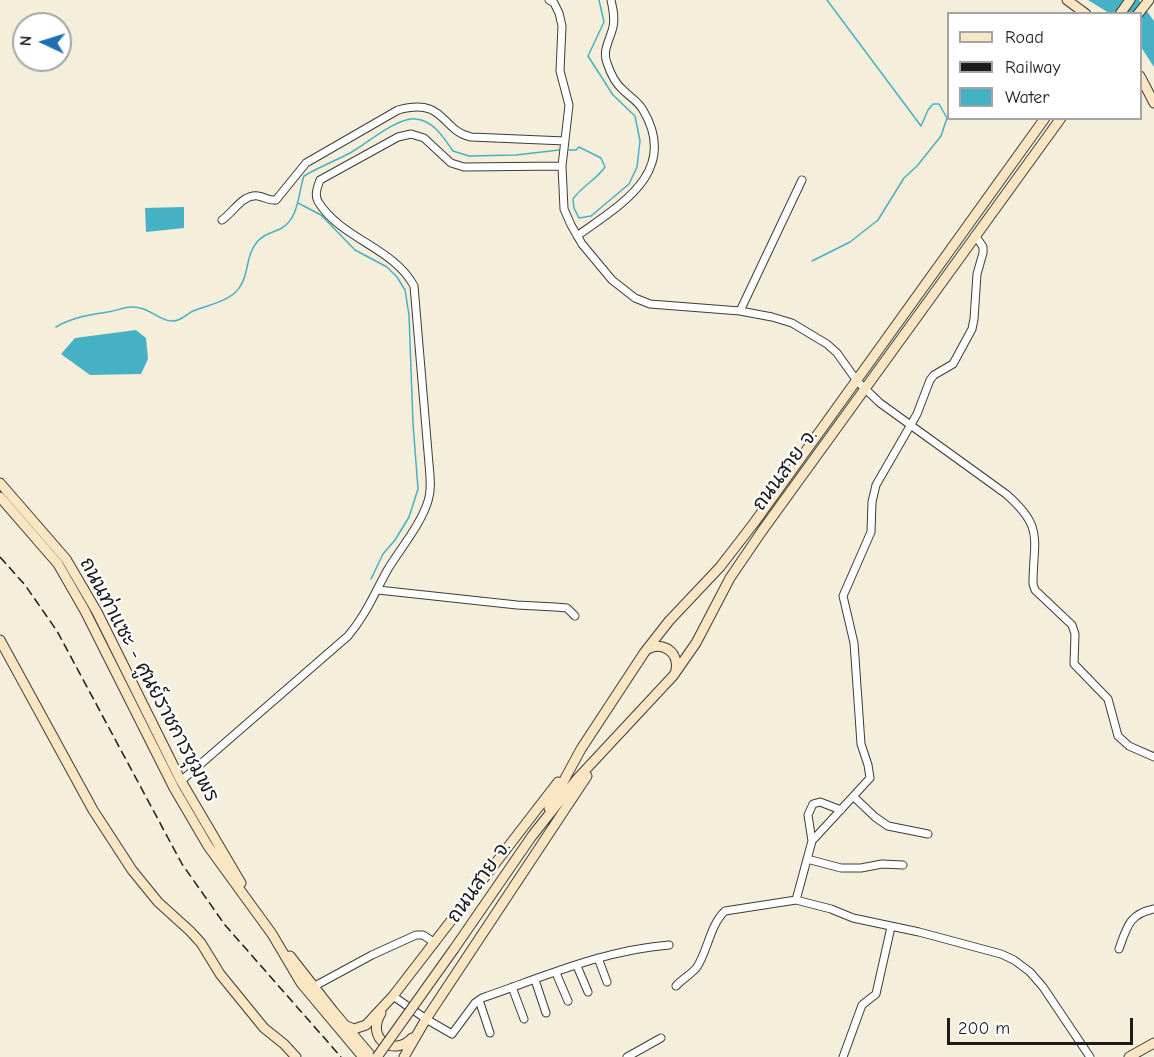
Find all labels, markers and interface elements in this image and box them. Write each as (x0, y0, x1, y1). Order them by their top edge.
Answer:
north arrow (12, 12, 72, 72)
legend (947, 12, 1142, 120)
text: Road (1005, 27, 1044, 48)
text: N (17, 35, 35, 47)
text: Railway (1005, 57, 1061, 78)
text: Water (1005, 87, 1049, 108)
street label: ถนนสาย จ. (747, 425, 823, 515)
street label: ถนนท่าแซะ - ศูนย์ราชการชุมพร (74, 553, 224, 807)
street label: ถนนสาย จ. (442, 836, 516, 928)
scale bar (950, 1006, 1136, 1044)
text: 200 m (958, 1018, 1010, 1039)

